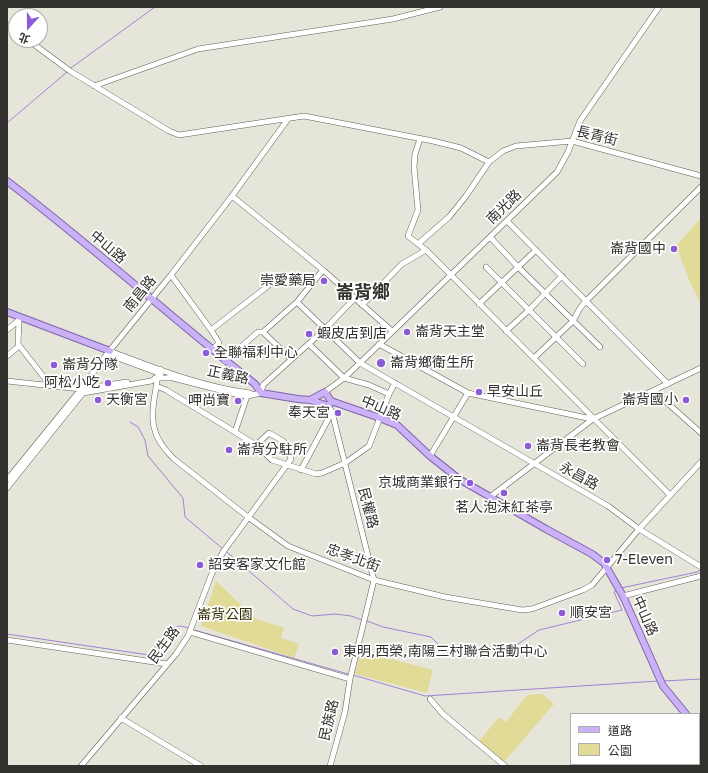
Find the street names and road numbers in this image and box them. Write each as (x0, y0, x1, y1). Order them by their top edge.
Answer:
street label: 長青街 (575, 123, 619, 149)
street label: 南光路 (483, 186, 525, 228)
street label: 中山路 (87, 227, 129, 267)
street label: 南昌路 (120, 272, 160, 316)
street label: 正義路 (206, 362, 250, 388)
street label: 中山路 (358, 392, 404, 424)
street label: 永昌路 (557, 458, 601, 494)
street label: 民權路 (355, 486, 381, 530)
street label: 忠孝北街 (324, 541, 382, 575)
street label: 中山路 (629, 593, 661, 639)
street label: 民生路 (145, 623, 183, 667)
street label: 民族路 (316, 698, 342, 742)

